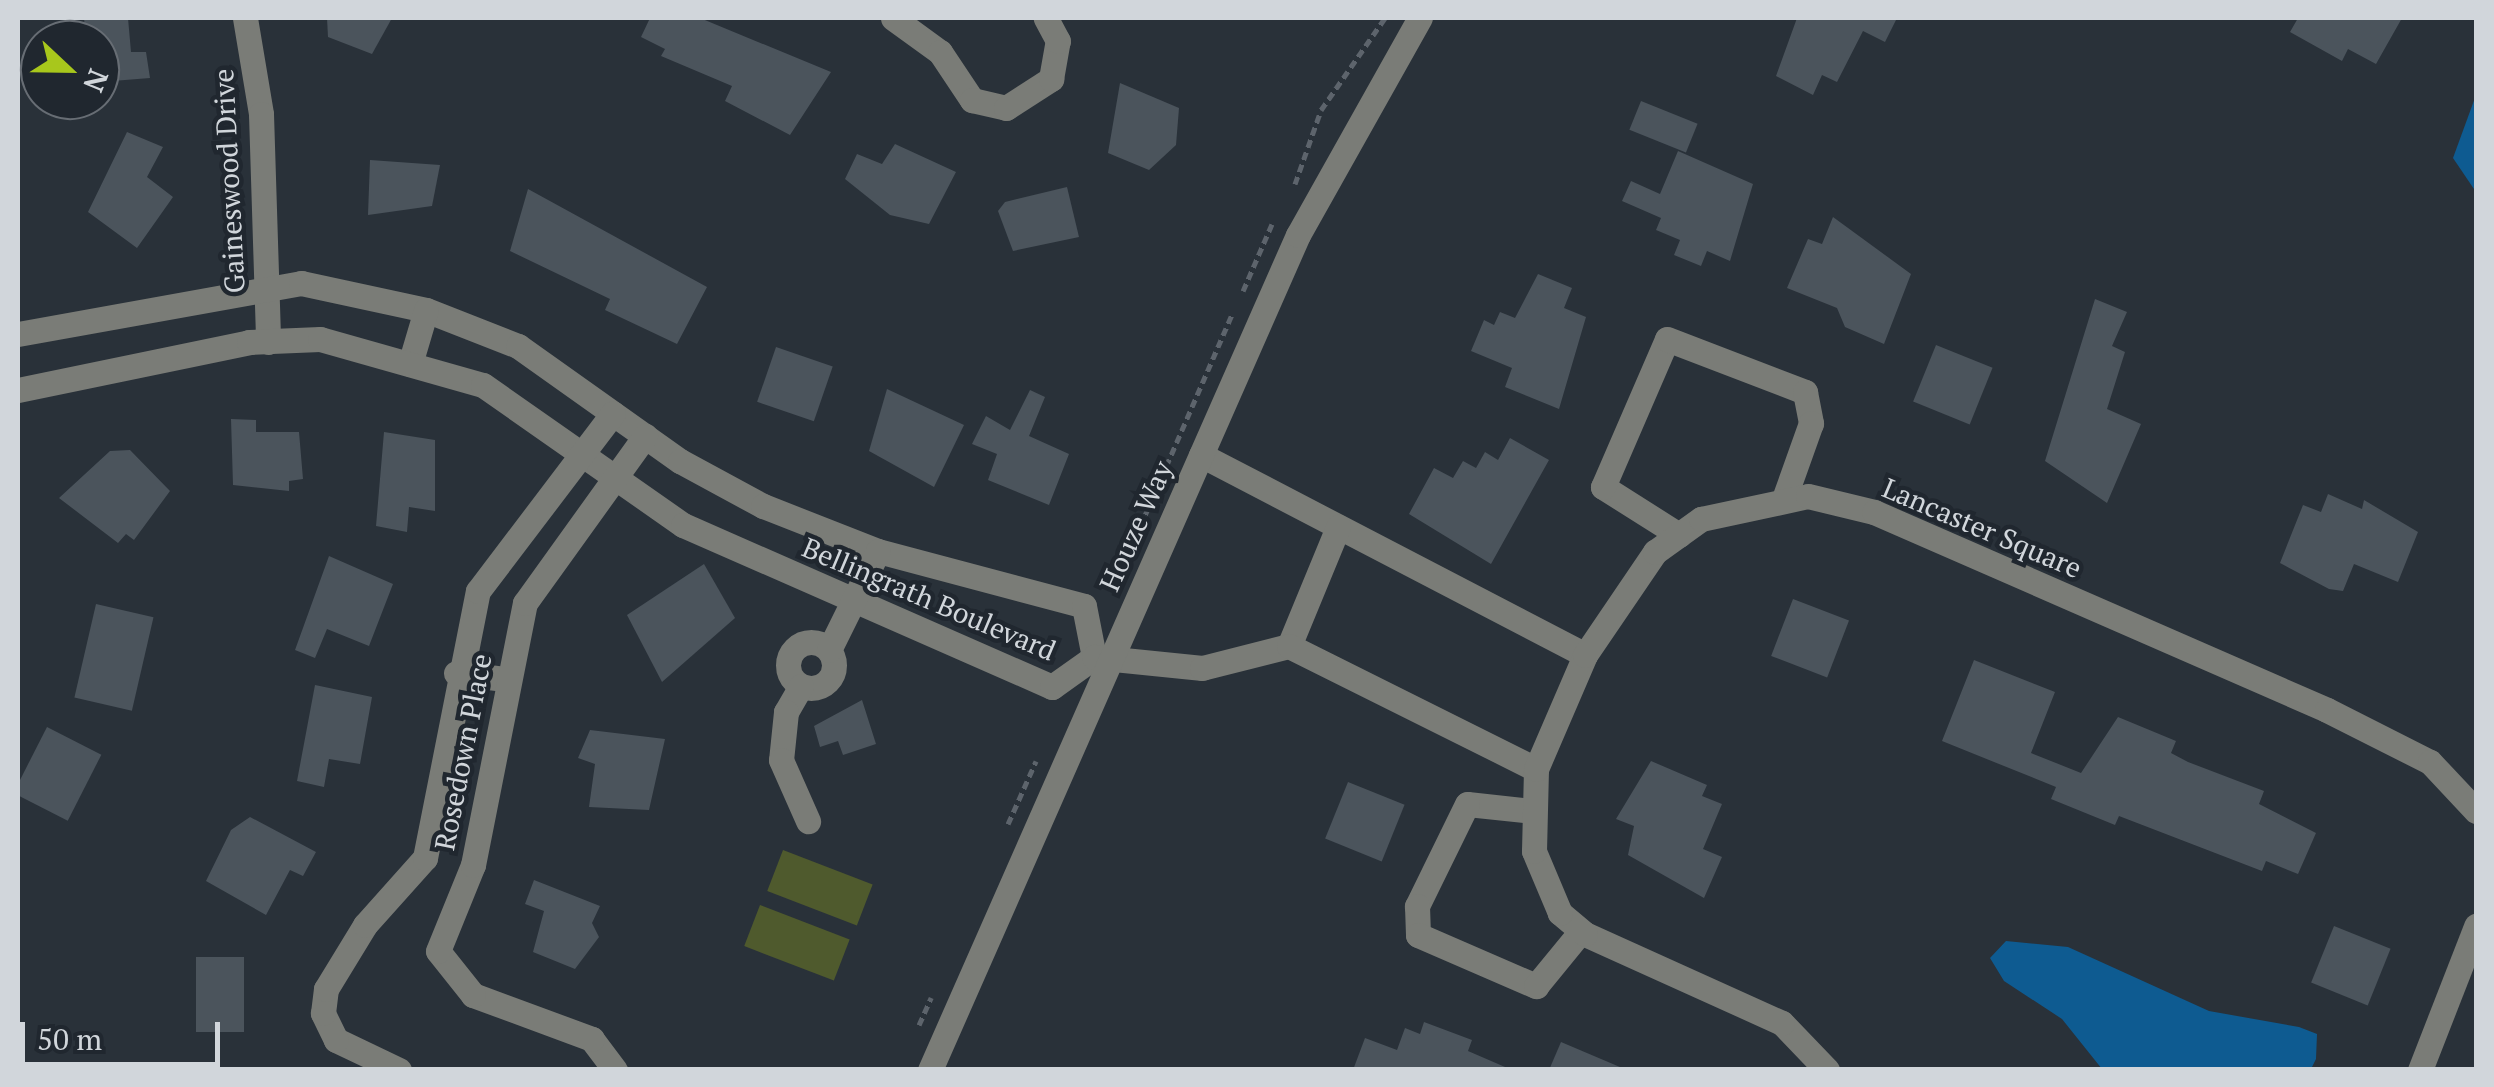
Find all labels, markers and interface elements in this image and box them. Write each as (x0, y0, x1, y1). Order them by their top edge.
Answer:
north arrow (20, 20, 120, 120)
text: N (75, 64, 118, 97)
street label: Gaineswood Drive (206, 68, 252, 294)
street label: Houze Way (1092, 456, 1180, 596)
street label: Lancaster Square (1877, 471, 2087, 585)
street label: Bellingrath Boulevard (797, 530, 1061, 668)
street label: Rosedown Place (427, 651, 499, 853)
scale bar (25, 1002, 225, 1064)
text: 50 m (37, 1019, 102, 1059)

